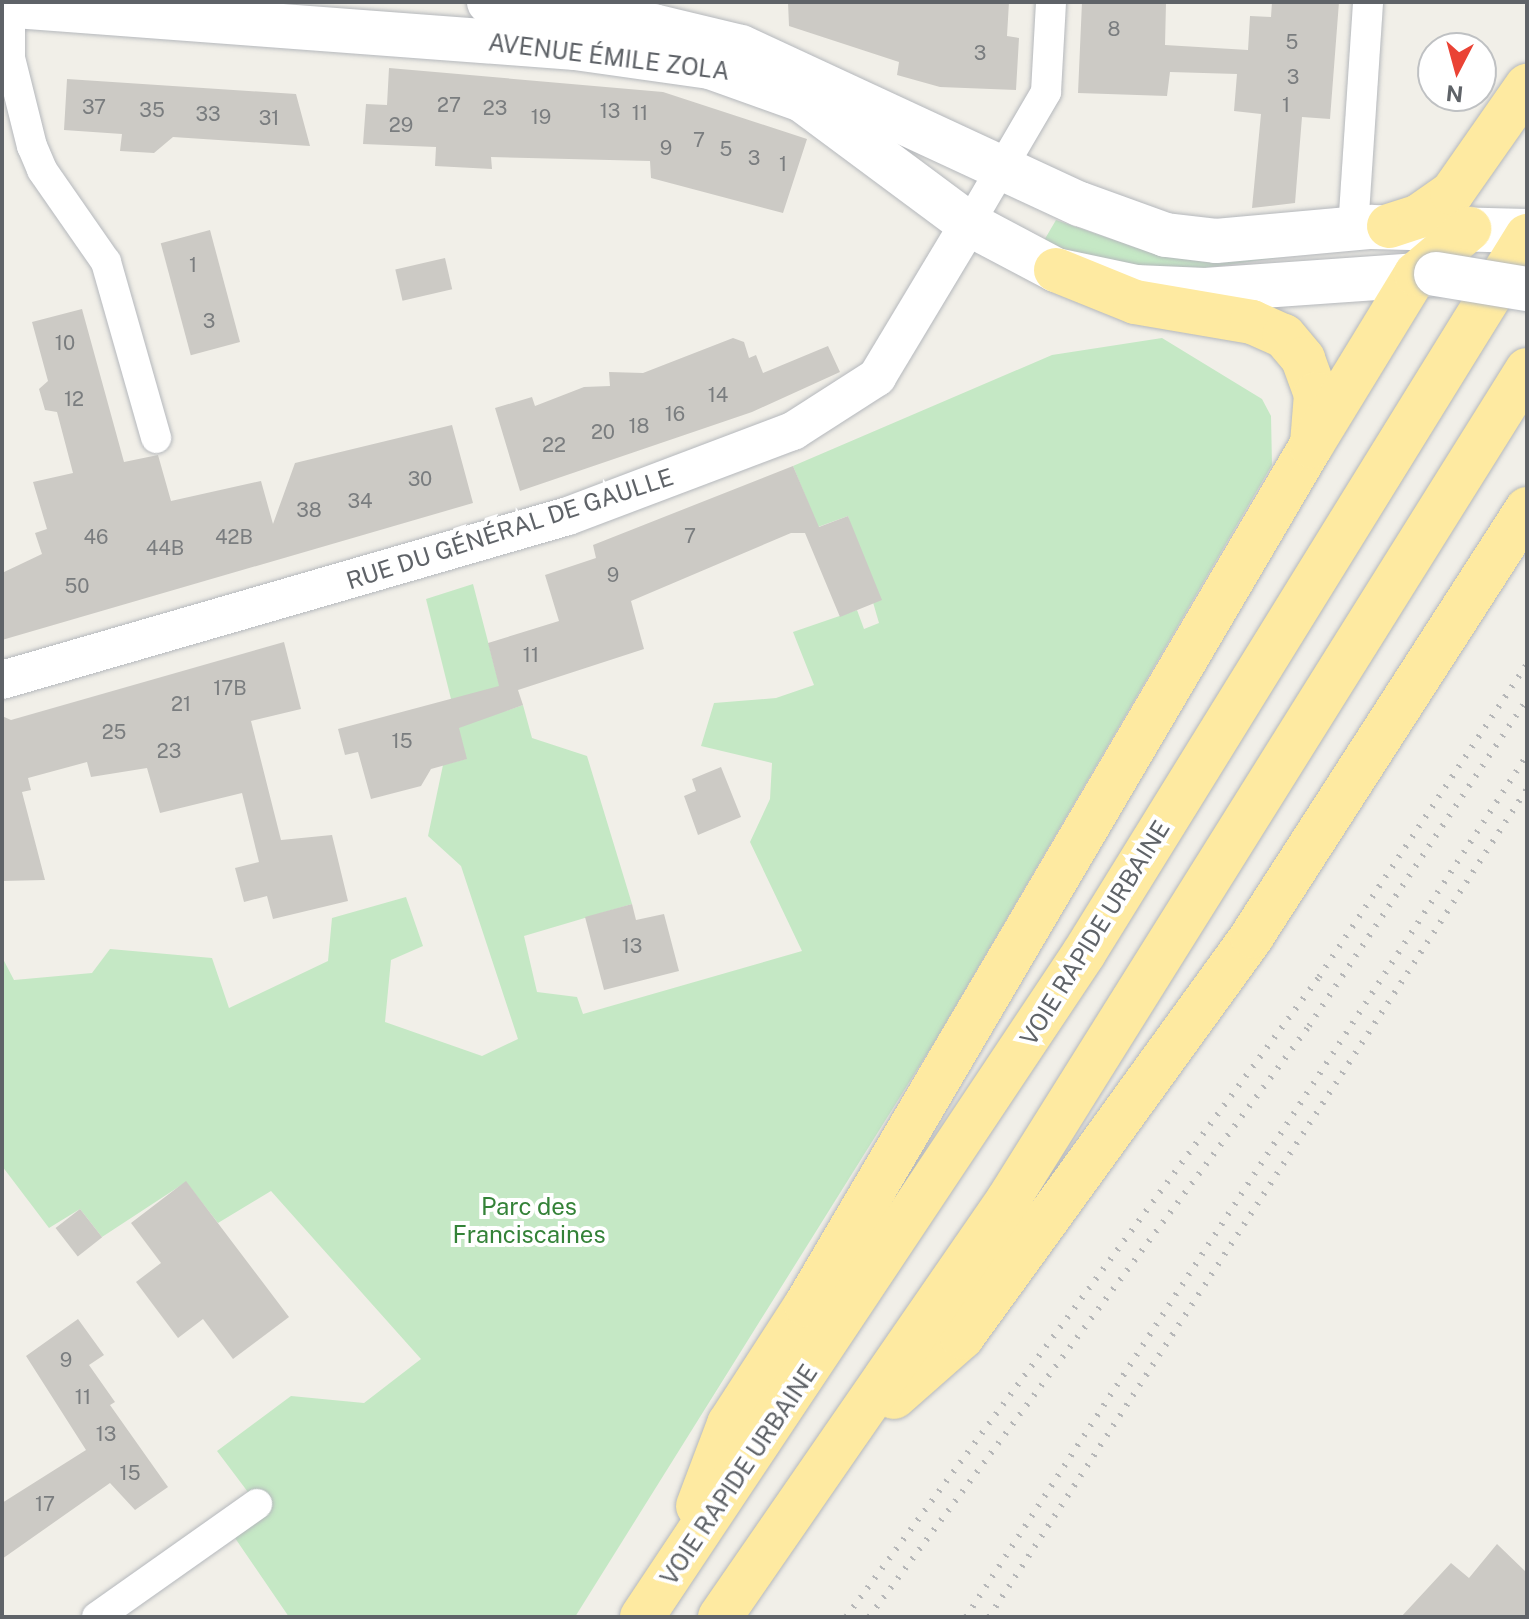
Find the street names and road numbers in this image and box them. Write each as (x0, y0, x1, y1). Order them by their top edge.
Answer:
street label: AVENUE ÉMILE ZOLA (487, 28, 731, 86)
street label: RUE DU GÉNÉRAL DE GAULLE (343, 462, 677, 596)
street label: VOIE RAPIDE URBAINE (1014, 815, 1176, 1051)
street label: VOIE RAPIDE URBAINE (654, 1359, 824, 1591)

